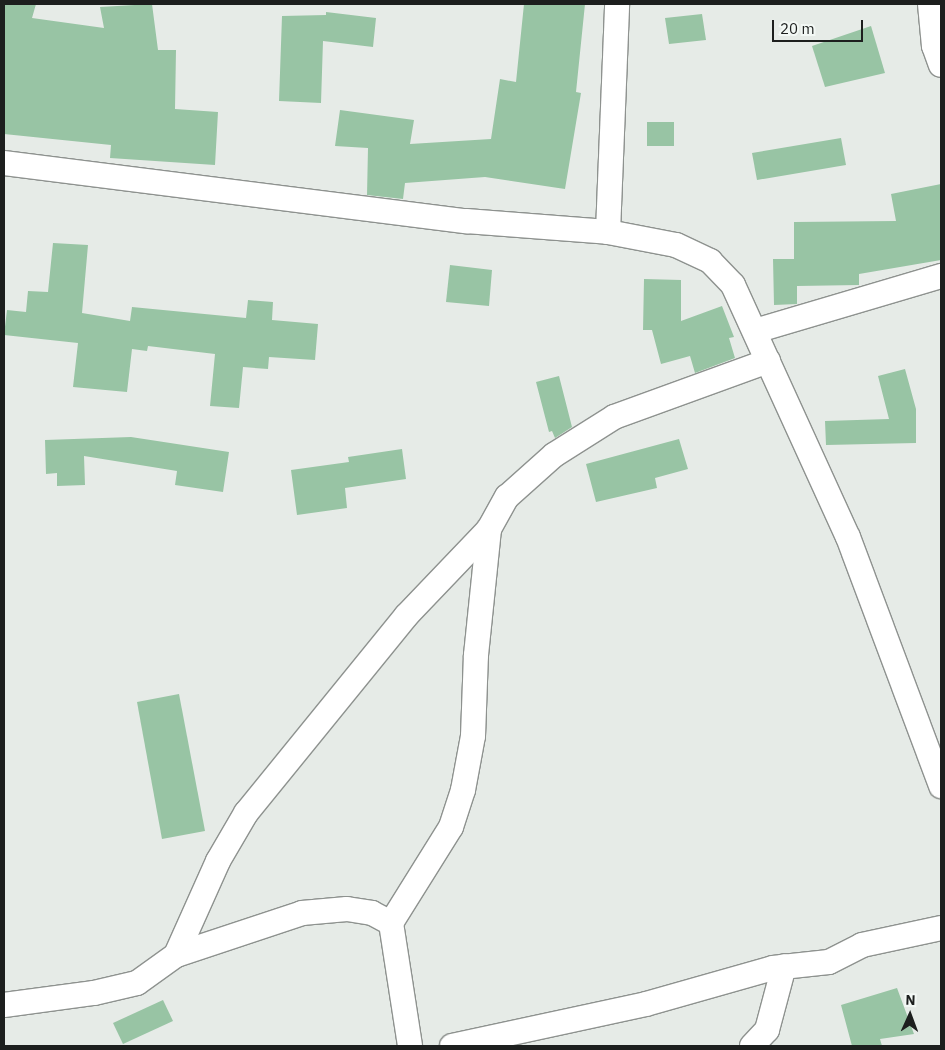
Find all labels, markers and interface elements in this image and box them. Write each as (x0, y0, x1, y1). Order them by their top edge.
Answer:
scale bar (775, 10, 866, 42)
text: 20 m (780, 19, 815, 38)
north arrow (885, 990, 935, 1040)
text: N (905, 991, 916, 1009)

